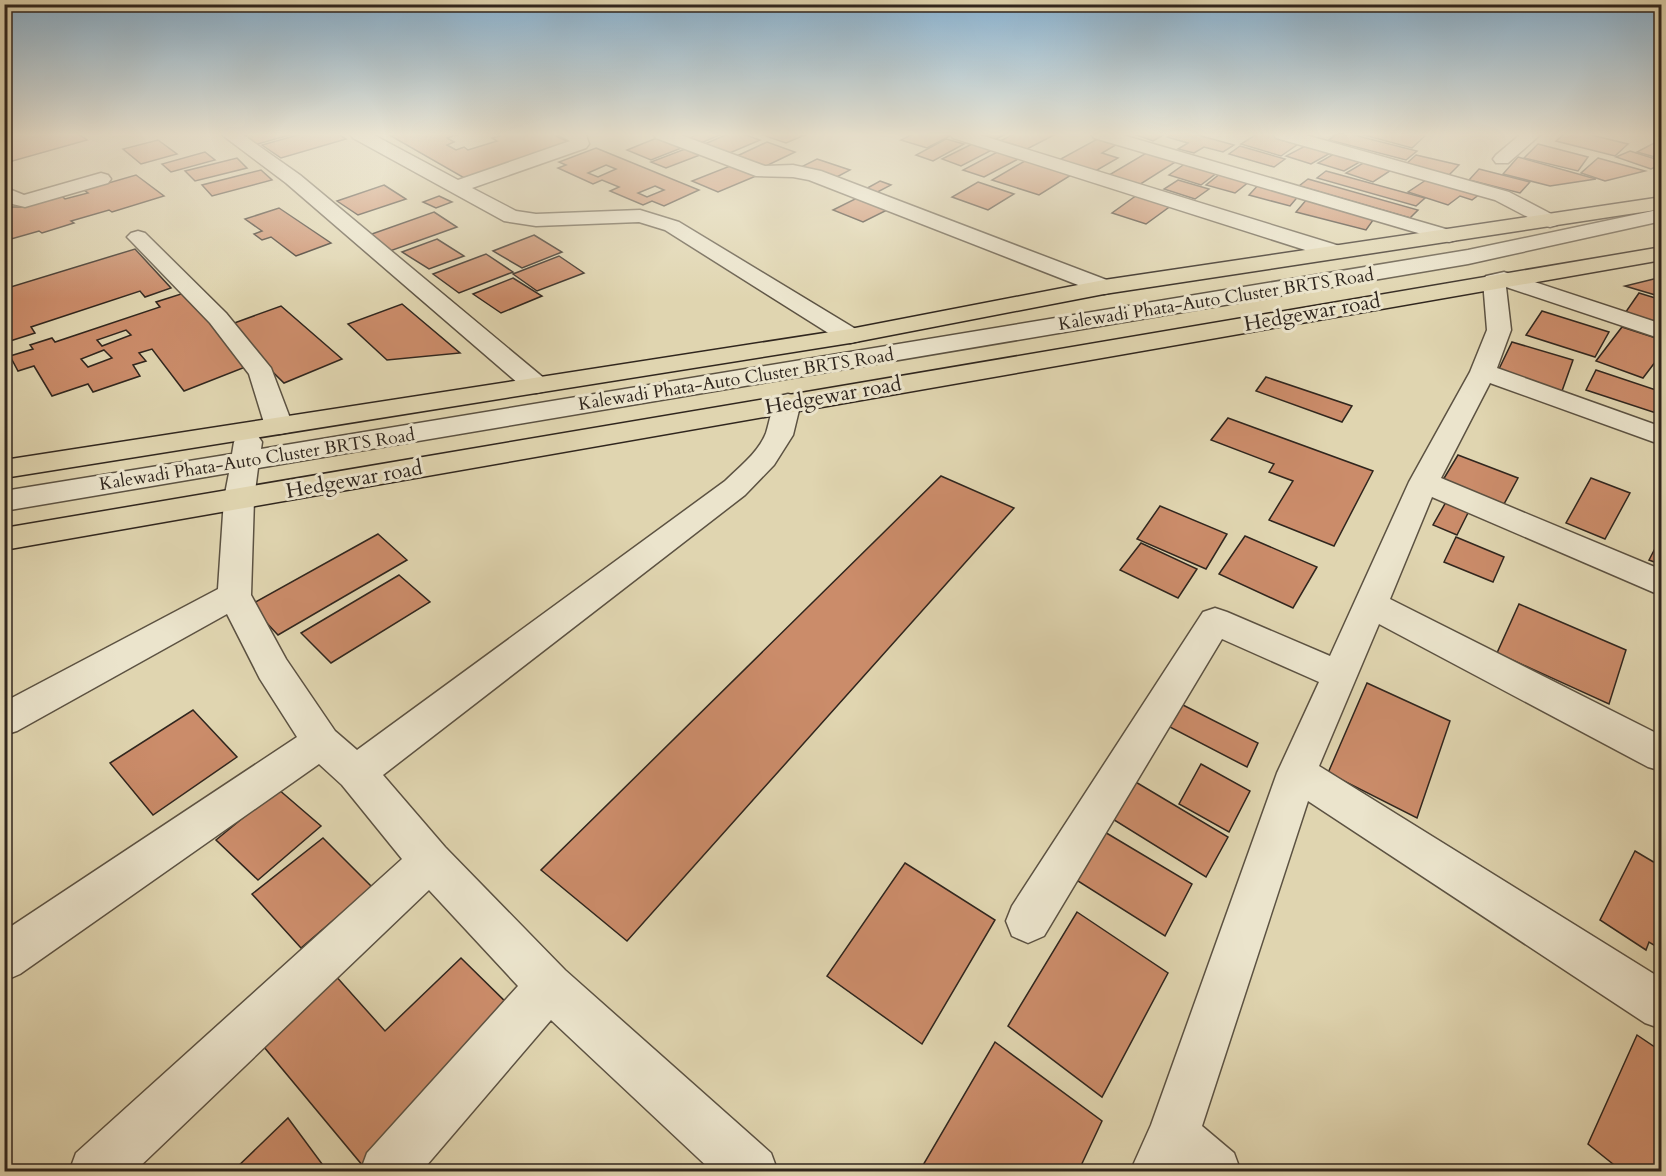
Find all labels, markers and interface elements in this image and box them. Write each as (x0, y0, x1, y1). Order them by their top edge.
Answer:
street label: Kalewadi Phata-Auto Cluster BRTS Road (1057, 262, 1376, 337)
street label: Hedgewar road (1242, 286, 1383, 339)
street label: Kalewadi Phata-Auto Cluster BRTS Road (577, 342, 896, 417)
street label: Hedgewar road (763, 369, 904, 422)
street label: Kalewadi Phata-Auto Cluster BRTS Road (98, 422, 417, 497)
street label: Hedgewar road (284, 453, 425, 506)

